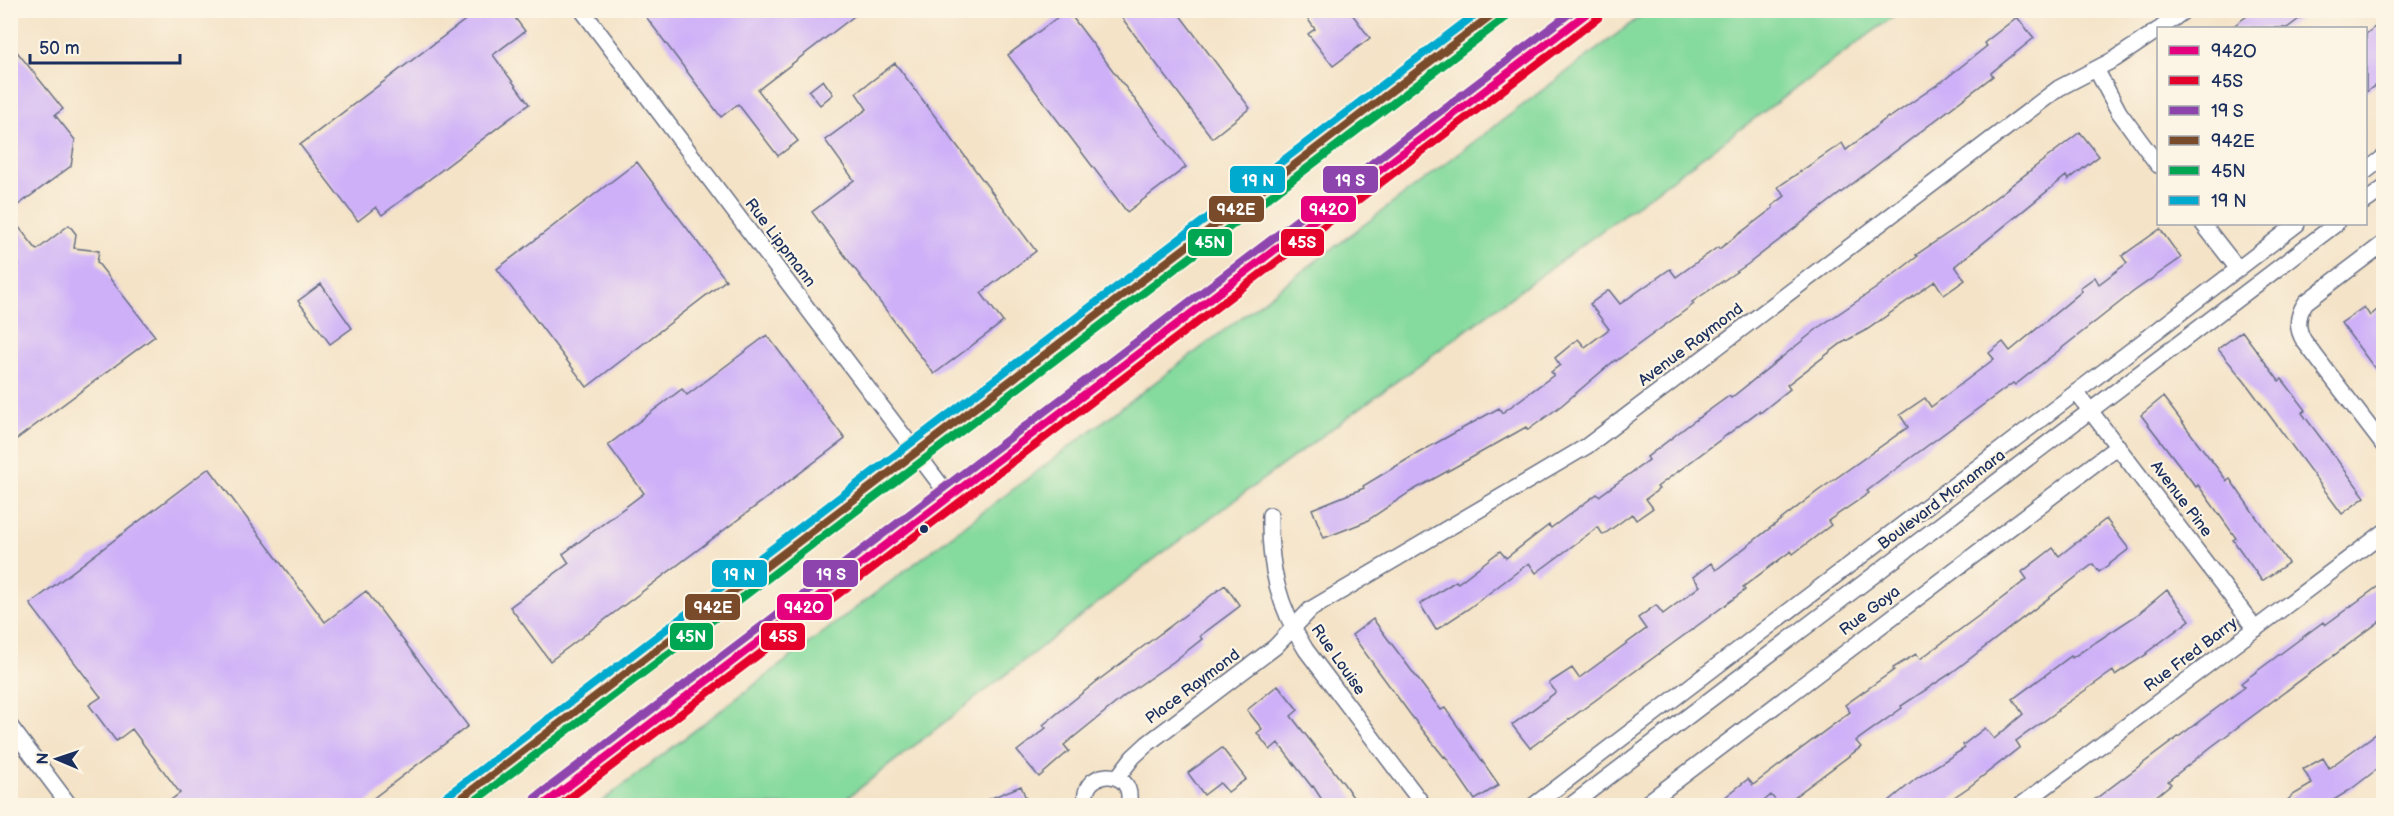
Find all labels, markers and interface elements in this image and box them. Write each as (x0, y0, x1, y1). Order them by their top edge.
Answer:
scale bar (30, 27, 180, 65)
legend (2157, 27, 2367, 225)
text: 50 m (39, 38, 80, 59)
text: 942O (2211, 41, 2257, 62)
text: 45S (2211, 71, 2243, 92)
text: 19 S (2211, 101, 2244, 122)
text: 942E (2211, 131, 2255, 152)
text: 45N (2211, 161, 2246, 182)
line badge: 19 N (1229, 165, 1286, 194)
line badge: 19 S (1322, 165, 1379, 194)
text: 19 N (1242, 172, 1274, 191)
text: 19 S (1335, 172, 1365, 191)
text: 19 N (2211, 191, 2247, 212)
street label: Rue Lippmann (741, 195, 819, 291)
line badge: 942E (1208, 195, 1265, 223)
line badge: 942O (1300, 195, 1357, 223)
text: 942E (1217, 201, 1255, 220)
text: 942O (1309, 201, 1349, 220)
line badge: 45N (1187, 228, 1233, 257)
line badge: 45S (1280, 228, 1325, 257)
text: 45N (1195, 234, 1225, 253)
text: 45S (1288, 234, 1316, 253)
street label: Avenue Raymond (1635, 299, 1747, 391)
street label: Boulevard Mcnamara (1875, 446, 2009, 554)
street label: Avenue Pine (2146, 457, 2216, 541)
unlabelled marker (918, 523, 930, 535)
line badge: 19 N (711, 559, 768, 588)
line badge: 19 S (802, 559, 859, 588)
text: 19 N (723, 566, 755, 585)
text: 19 S (816, 566, 846, 585)
street label: Rue Goya (1836, 582, 1904, 640)
line badge: 942E (684, 593, 741, 621)
line badge: 942O (776, 593, 833, 621)
text: 942E (694, 599, 732, 618)
text: 942O (784, 599, 824, 618)
street label: Rue Fred Barry (2141, 613, 2242, 696)
street label: Rue Louise (1307, 621, 1370, 699)
line badge: 45N (669, 622, 714, 651)
line badge: 45S (760, 622, 806, 651)
text: 45N (676, 628, 706, 647)
text: 45S (769, 628, 797, 647)
street label: Place Raymond (1142, 645, 1244, 729)
north arrow (27, 729, 87, 789)
text: N (34, 752, 53, 765)

